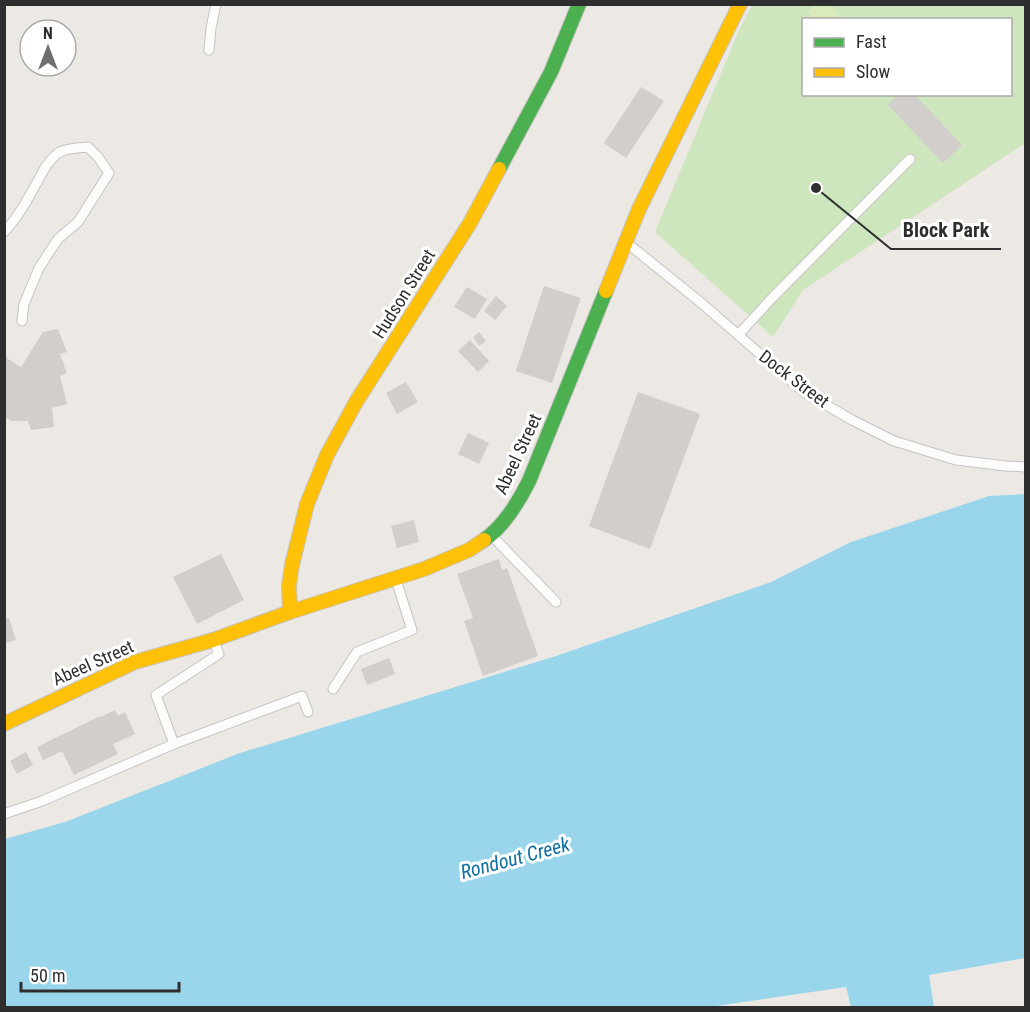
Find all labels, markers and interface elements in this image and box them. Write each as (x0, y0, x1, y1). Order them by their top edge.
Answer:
north arrow (18, 18, 78, 78)
legend (802, 18, 1012, 96)
text: N (43, 24, 53, 43)
text: Fast (856, 31, 887, 52)
text: Slow (856, 61, 891, 82)
callout: Block Park (891, 211, 1001, 249)
text: Block Park (903, 218, 990, 242)
street label: Hudson Street (368, 245, 439, 342)
street label: Dock Street (755, 346, 833, 412)
street label: Abeel Street (490, 410, 545, 497)
street label: Abeel Street (49, 635, 137, 690)
water label: Rondout Creek (458, 832, 573, 884)
scale bar (21, 955, 178, 993)
text: 50 m (30, 965, 65, 986)

